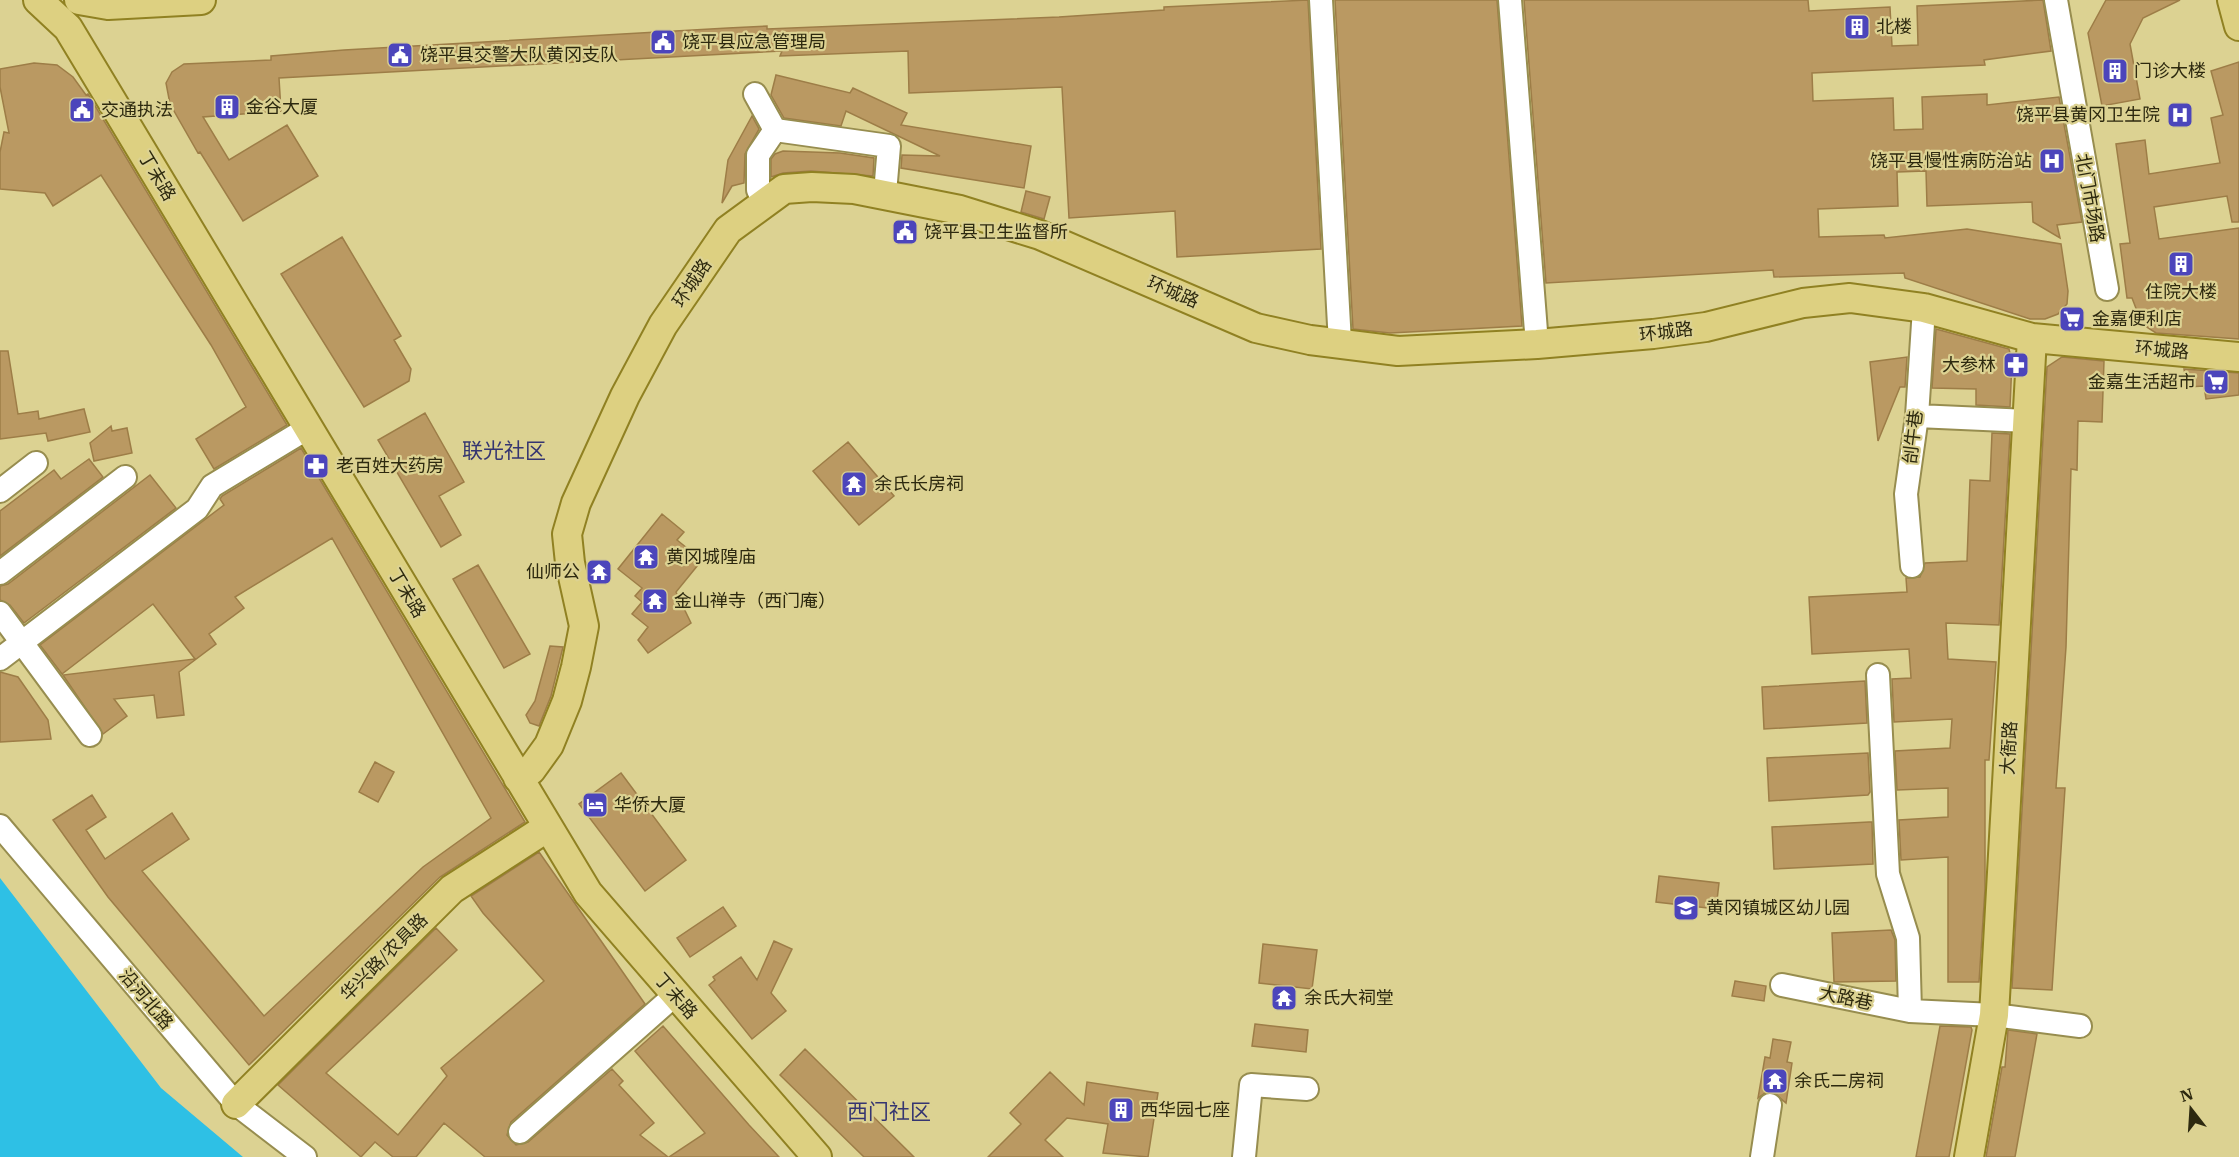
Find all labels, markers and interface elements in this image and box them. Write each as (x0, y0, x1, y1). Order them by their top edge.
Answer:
building icon: 北楼 (1842, 12, 1872, 42)
place label: 北楼 (1876, 15, 1912, 38)
public building icon: 饶平县应急管理局 (648, 27, 678, 57)
place label: 饶平县应急管理局 (682, 30, 826, 53)
public building icon: 饶平县交警大队黄冈支队 (385, 40, 415, 70)
place label: 饶平县交警大队黄冈支队 (420, 43, 618, 66)
building icon: 门诊大楼 (2100, 56, 2130, 86)
place label: 门诊大楼 (2134, 59, 2206, 82)
building icon: 金谷大厦 (212, 92, 242, 122)
public building icon: 交通执法 (67, 95, 97, 125)
place label: 金谷大厦 (246, 95, 318, 118)
place label: 交通执法 (101, 98, 173, 121)
hospital icon: 饶平县黄冈卫生院 (2165, 100, 2195, 130)
place label: 饶平县黄冈卫生院 (2016, 103, 2160, 126)
hospital icon: 饶平县慢性病防治站 (2037, 146, 2067, 176)
street label: 丁未路 (134, 147, 181, 205)
place label: 饶平县慢性病防治站 (1870, 149, 2032, 172)
street label: 北门市场路 (2071, 152, 2110, 244)
public building icon: 饶平县卫生监督所 (890, 217, 920, 247)
place label: 饶平县卫生监督所 (924, 220, 1068, 243)
building icon: 住院大楼 (2166, 249, 2196, 279)
street label: 环城路 (667, 254, 716, 312)
street label: 环城路 (1144, 270, 1203, 313)
place label: 住院大楼 (2145, 280, 2217, 303)
supermarket icon: 金嘉便利店 (2057, 304, 2087, 334)
place label: 金嘉便利店 (2092, 307, 2182, 330)
street label: 环城路 (1638, 317, 1694, 346)
street label: 环城路 (2134, 336, 2190, 363)
pharmacy icon: 大参林 (2001, 350, 2031, 380)
place label: 大参林 (1942, 353, 1996, 376)
supermarket icon: 金嘉生活超市 (2201, 367, 2231, 397)
place label: 金嘉生活超市 (2088, 370, 2196, 393)
street label: 刣牛巷 (1898, 409, 1927, 465)
district label: 联光社区 (462, 436, 546, 464)
pharmacy icon: 老百姓大药房 (301, 451, 331, 481)
place label: 老百姓大药房 (336, 454, 444, 477)
temple icon: 余氏长房祠 (839, 469, 869, 499)
place label: 余氏长房祠 (874, 472, 964, 495)
temple icon: 黄冈城隍庙 (631, 542, 661, 572)
place label: 黄冈城隍庙 (666, 545, 756, 568)
temple icon: 仙师公 (584, 557, 614, 587)
place label: 仙师公 (526, 560, 580, 583)
street label: 丁未路 (384, 564, 431, 622)
temple icon: 金山禅寺（西门庵） (640, 586, 670, 616)
place label: 金山禅寺（西门庵） (674, 589, 836, 612)
street label: 大衙路 (1996, 720, 2021, 776)
hotel icon: 华侨大厦 (580, 790, 610, 820)
place label: 华侨大厦 (614, 793, 686, 816)
school or university icon: 黄冈镇城区幼儿园 (1671, 893, 1701, 923)
place label: 黄冈镇城区幼儿园 (1706, 896, 1850, 919)
street label: 华兴路/农具路 (335, 908, 432, 1005)
street label: 沿河北路 (114, 964, 178, 1034)
street label: 丁未路 (650, 968, 703, 1024)
street label: 大路巷 (1817, 981, 1875, 1014)
temple icon: 余氏大祠堂 (1269, 983, 1299, 1013)
place label: 余氏大祠堂 (1304, 986, 1394, 1009)
temple icon: 余氏二房祠 (1760, 1066, 1790, 1096)
place label: 余氏二房祠 (1794, 1069, 1884, 1092)
north arrow (2161, 1079, 2221, 1139)
text: N (2178, 1083, 2196, 1106)
building icon: 西华园七座 (1106, 1095, 1136, 1125)
district label: 西门社区 (847, 1097, 931, 1125)
place label: 西华园七座 (1140, 1098, 1230, 1121)

